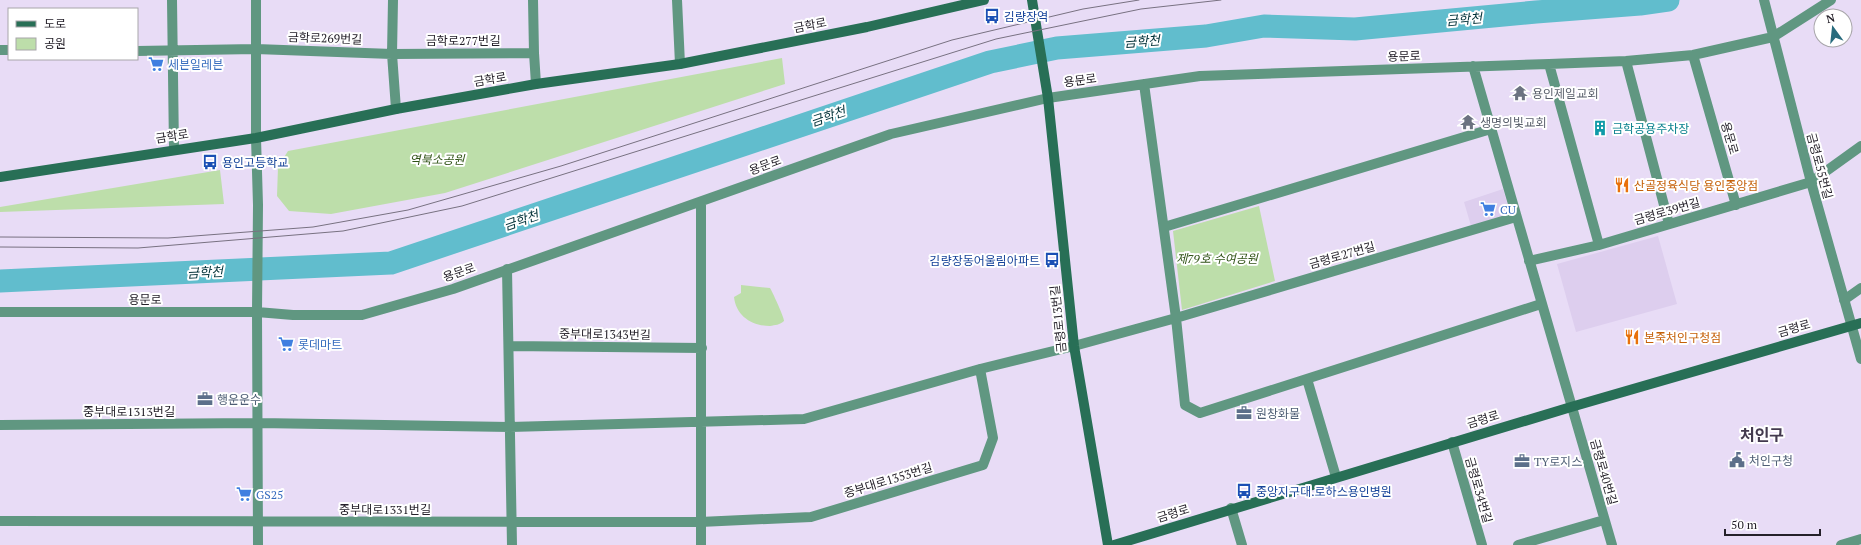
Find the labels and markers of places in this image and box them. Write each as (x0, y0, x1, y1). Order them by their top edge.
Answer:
bus stop icon: 김량장역 (983, 7, 1001, 25)
place label: 김량장역 (1004, 9, 1048, 24)
supermarket icon: 세븐일레븐 (147, 55, 165, 73)
place label: 세븐일레븐 (168, 57, 223, 72)
temple icon: 용인제일교회 (1511, 84, 1529, 102)
place label: 용인제일교회 (1532, 86, 1598, 101)
temple icon: 생명의빛교회 (1459, 113, 1477, 131)
place label: 생명의빛교회 (1480, 115, 1546, 130)
building icon: 금학공용주차장 (1591, 119, 1609, 137)
place label: 금학공용주차장 (1612, 121, 1689, 136)
bus stop icon: 용인고등학교 (201, 153, 219, 171)
place label: 용인고등학교 (222, 155, 288, 170)
restaurant icon: 산골정육식당 용인중앙점 (1613, 176, 1631, 194)
place label: 산골정육식당 용인중앙점 (1634, 178, 1758, 193)
supermarket icon: CU (1479, 200, 1497, 218)
place label: CU (1500, 202, 1516, 217)
bus stop icon: 김량장동어울림아파트 (1043, 251, 1061, 269)
place label: 김량장동어울림아파트 (930, 253, 1040, 268)
restaurant icon: 본죽처인구청점 (1623, 328, 1641, 346)
place label: 본죽처인구청점 (1644, 330, 1721, 345)
supermarket icon: 롯데마트 (277, 335, 295, 353)
place label: 롯데마트 (298, 337, 342, 352)
office icon: 행운운수 (196, 390, 214, 408)
place label: 행운운수 (217, 392, 261, 407)
office icon: 원창화물 (1235, 404, 1253, 422)
place label: 원창화물 (1256, 406, 1300, 421)
public building icon: 처인구청 (1728, 451, 1746, 469)
office icon: TY로지스 (1513, 452, 1531, 470)
place label: 처인구청 (1749, 453, 1793, 468)
place label: TY로지스 (1534, 454, 1582, 469)
bus stop icon: 중앙지구대.로하스용인병원 (1235, 482, 1253, 500)
place label: 중앙지구대.로하스용인병원 (1256, 484, 1392, 499)
supermarket icon: GS25 (235, 485, 253, 503)
place label: GS25 (256, 487, 283, 502)

